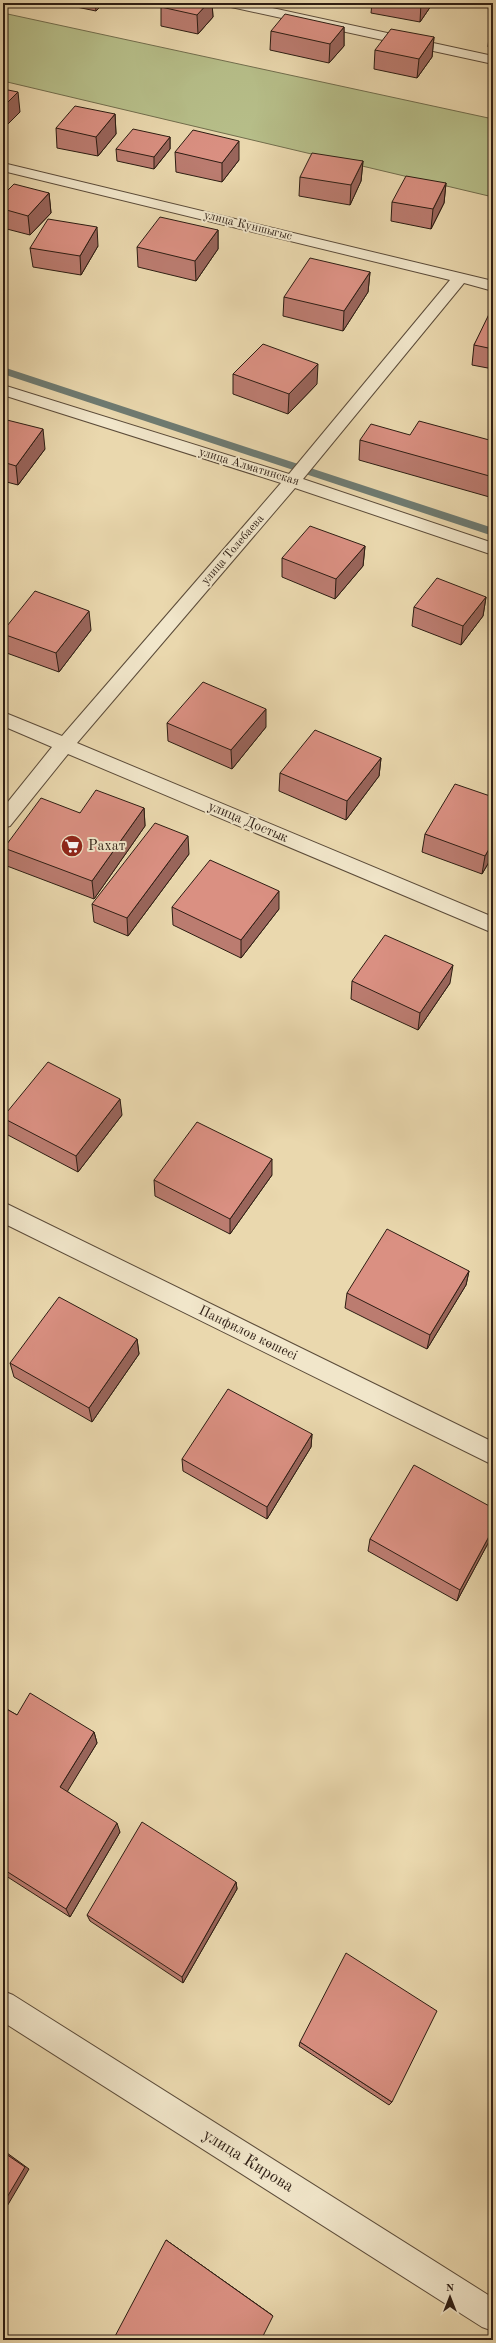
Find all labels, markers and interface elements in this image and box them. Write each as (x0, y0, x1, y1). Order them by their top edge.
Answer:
street label: улица Куншыгыс (203, 209, 293, 243)
street label: улица Алматинская (197, 446, 301, 488)
street label: улица Толебаева (199, 513, 267, 587)
street label: улица Достык (206, 799, 290, 845)
supermarket icon: Рахат (59, 833, 85, 859)
place label: Рахат (88, 839, 126, 853)
street label: Панфилов көшесі (196, 1303, 300, 1364)
street label: улица Кирова (200, 2126, 297, 2196)
north arrow (430, 2277, 470, 2317)
text: N (446, 2283, 455, 2294)

